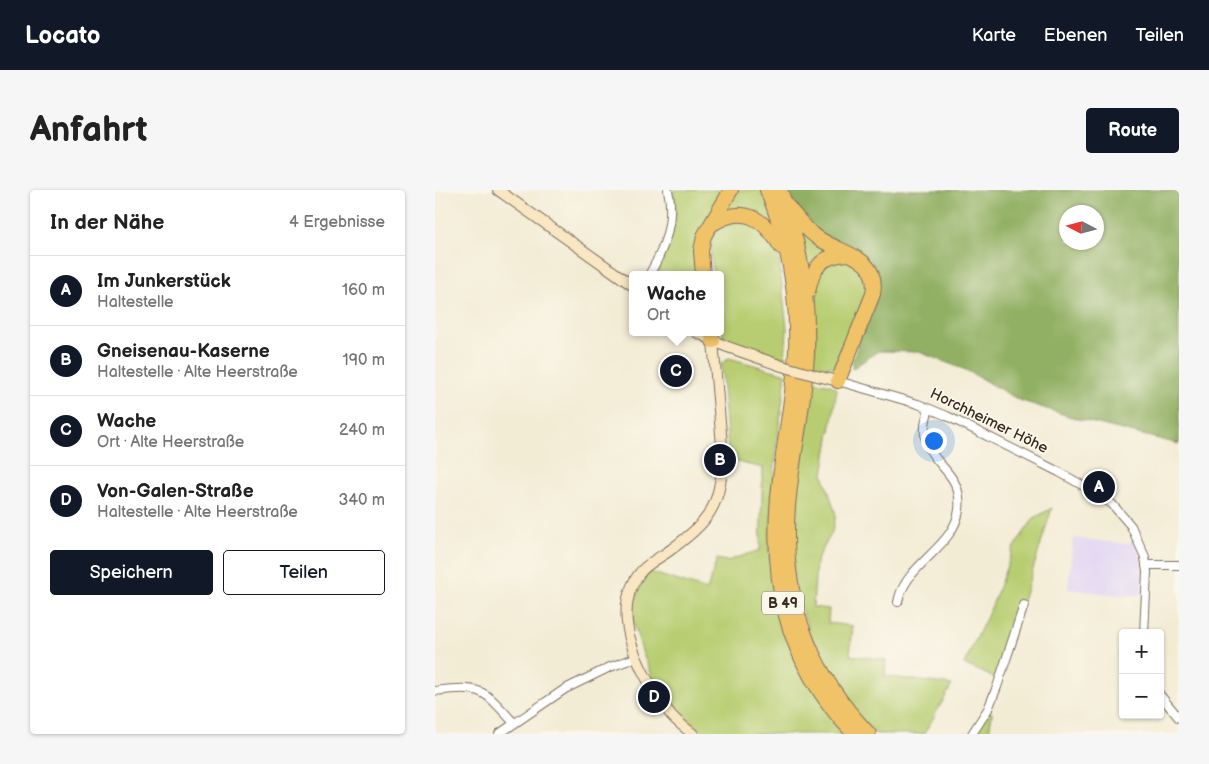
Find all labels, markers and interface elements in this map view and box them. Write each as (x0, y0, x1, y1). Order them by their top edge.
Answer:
text: Locato (25, 21, 100, 50)
text: Karte (972, 25, 1016, 46)
text: Ebenen (1044, 25, 1107, 46)
text: Teilen (1135, 25, 1184, 46)
button: Route (1086, 108, 1179, 153)
text: Anfahrt (30, 109, 148, 152)
north arrow (1059, 205, 1104, 250)
text: In der Nähe (50, 210, 164, 235)
text: 4 Ergebnisse (289, 213, 385, 232)
text: Im Junkerstück (97, 270, 231, 293)
popup (629, 271, 724, 336)
text: A (61, 281, 71, 300)
text: 160 m (342, 281, 385, 300)
text: Wache (647, 283, 706, 306)
text: Haltestelle (97, 293, 174, 312)
text: Ort (647, 306, 670, 325)
text: Gneisenau-Kaserne (97, 340, 270, 363)
text: B (60, 351, 72, 370)
text: 190 m (343, 351, 385, 370)
pin: C (660, 352, 692, 390)
text: Haltestelle · Alte Heerstraße (97, 363, 298, 382)
street label: Horchheimer Höhe (927, 384, 1051, 458)
text: Wache (97, 410, 156, 433)
text: C (60, 421, 72, 440)
text: 240 m (339, 421, 385, 440)
your location (921, 428, 947, 454)
text: Ort · Alte Heerstraße (97, 433, 244, 452)
pin: B (704, 441, 736, 479)
pin: A (1083, 468, 1115, 506)
text: Von-Galen-Straße (97, 480, 254, 503)
text: D (60, 491, 72, 510)
text: 340 m (338, 491, 385, 510)
text: Haltestelle · Alte Heerstraße (97, 503, 298, 522)
button: Speichern (50, 550, 213, 595)
button: Teilen (223, 550, 385, 595)
road number: B 49 (762, 592, 804, 614)
map controls (1119, 629, 1164, 719)
button: + (1119, 629, 1164, 674)
button: − (1119, 674, 1164, 719)
pin: D (638, 678, 670, 716)

